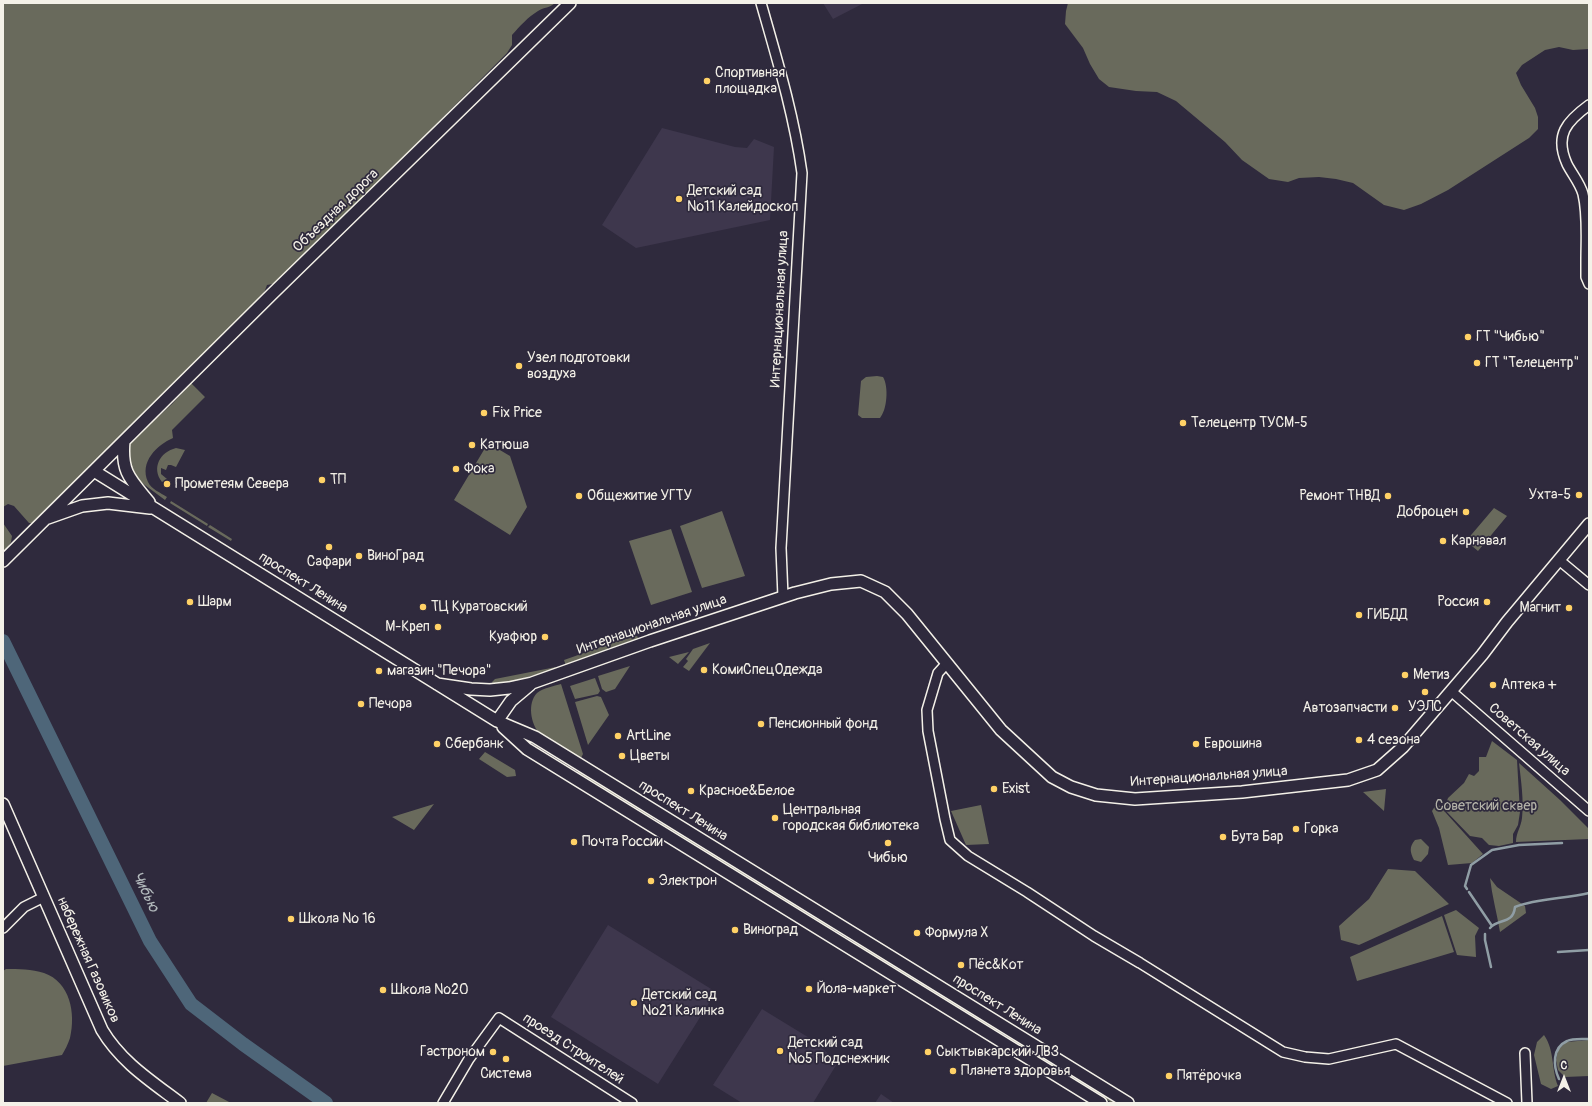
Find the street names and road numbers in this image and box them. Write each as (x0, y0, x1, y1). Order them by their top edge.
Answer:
street label: Объездная дорога (290, 166, 382, 256)
street label: Интернациональная улица (767, 230, 793, 388)
street label: проспект Ленина (255, 549, 351, 617)
street label: Интернациональная улица (575, 591, 729, 659)
street label: Советская улица (1485, 700, 1573, 780)
street label: Интернациональная улица (1130, 763, 1288, 791)
street label: проспект Ленина (635, 777, 731, 845)
street label: набережная Газовиков (53, 895, 123, 1025)
street label: проспект Ленина (949, 971, 1045, 1039)
street label: проезд Строителей (519, 1010, 627, 1088)

